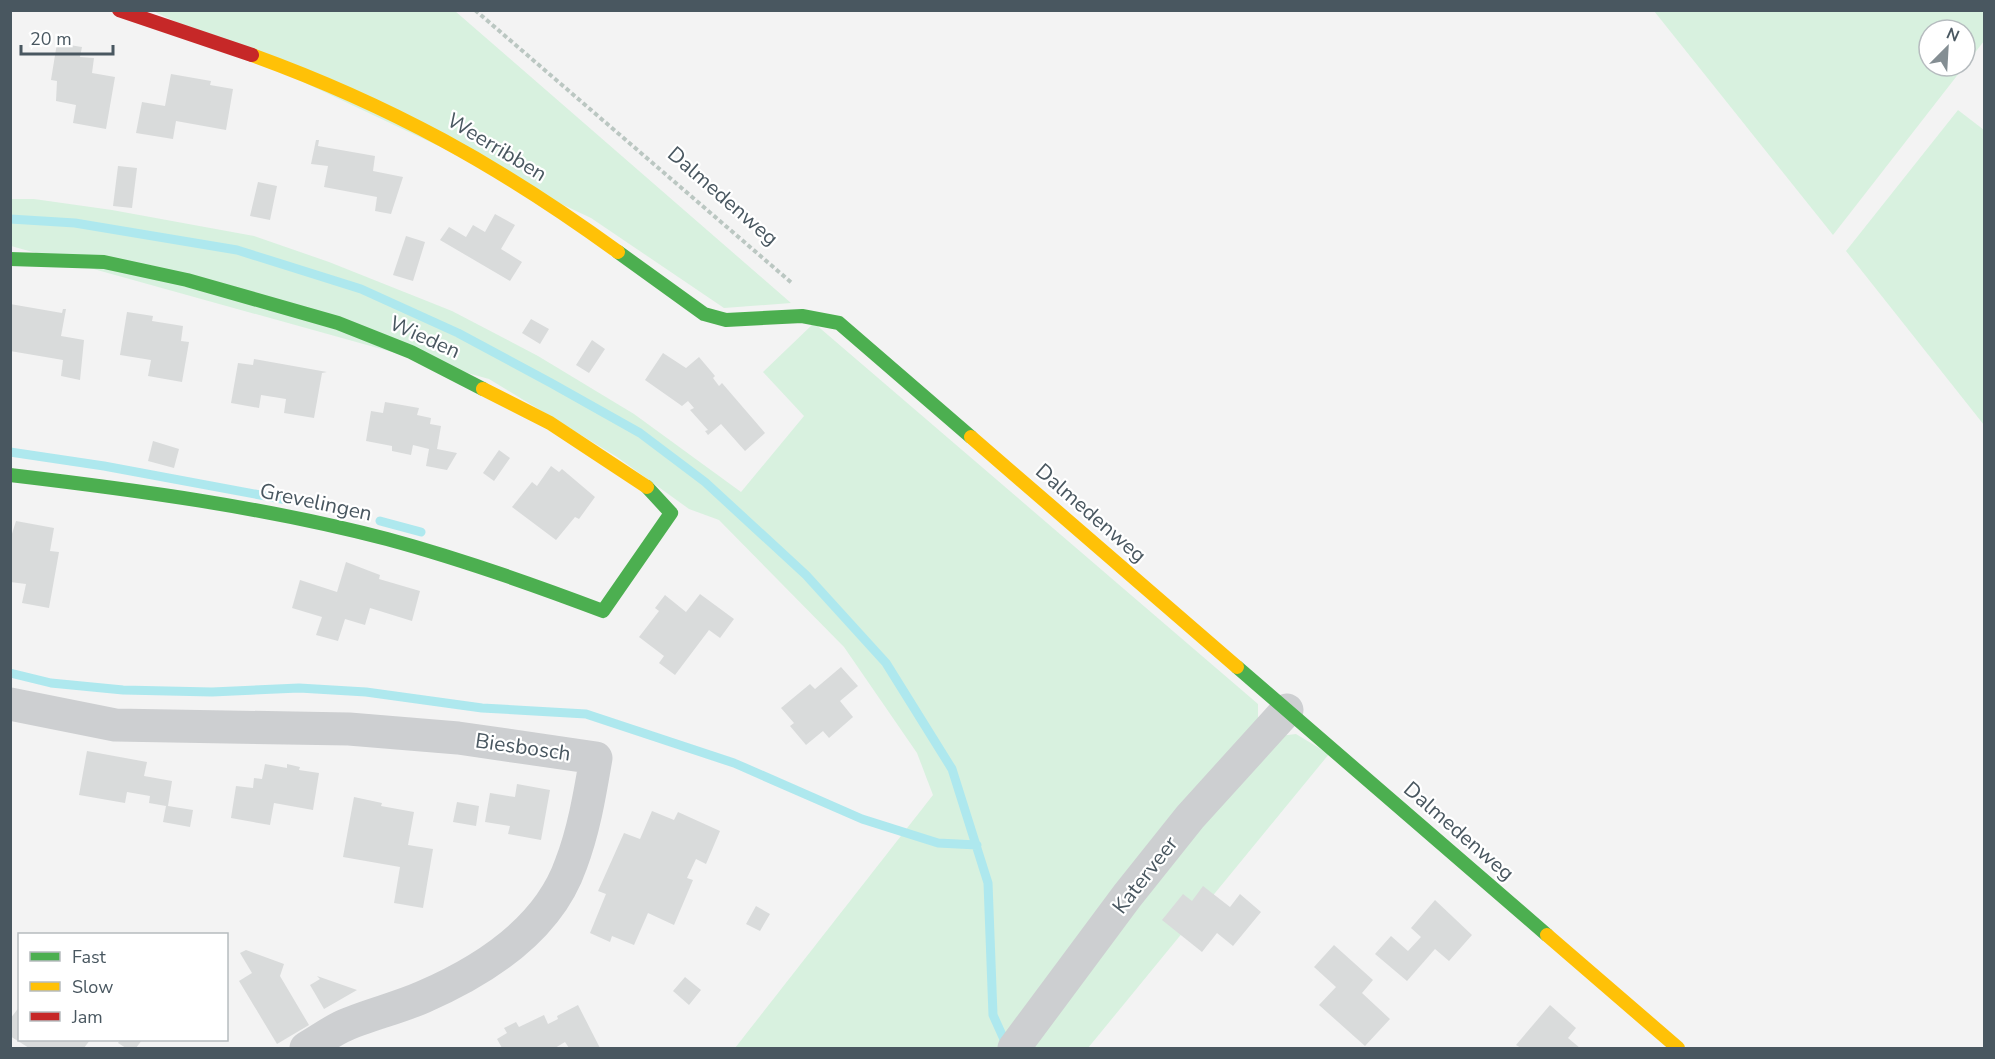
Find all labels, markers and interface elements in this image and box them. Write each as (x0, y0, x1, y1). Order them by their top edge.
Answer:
scale bar (21, 18, 112, 56)
north arrow (1917, 18, 1977, 78)
text: N (1943, 23, 1963, 48)
text: 20 m (30, 27, 72, 51)
street label: Weerribben (442, 106, 552, 188)
street label: Dalmedenweg (662, 140, 784, 252)
street label: Wieden (385, 309, 465, 365)
street label: Dalmedenweg (1030, 457, 1152, 569)
street label: Grevelingen (257, 476, 375, 528)
street label: Biesbosch (474, 726, 572, 768)
street label: Dalmedenweg (1398, 775, 1520, 887)
street label: Katerveer (1106, 830, 1184, 920)
legend (18, 933, 228, 1041)
text: Fast (72, 945, 107, 969)
text: Slow (72, 975, 113, 999)
text: Jam (71, 1005, 103, 1029)

